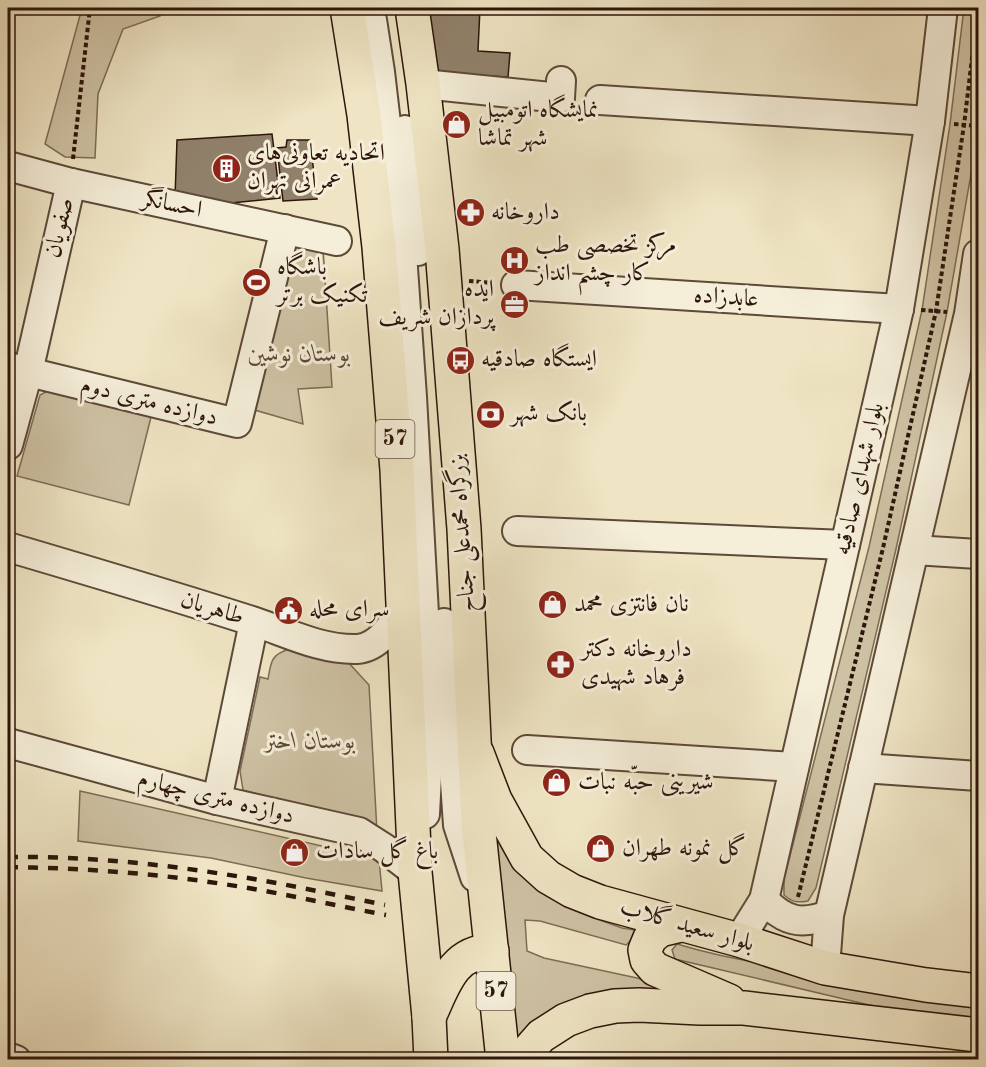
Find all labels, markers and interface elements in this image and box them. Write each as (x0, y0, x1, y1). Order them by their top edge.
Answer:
place label: نمایشگاه اتومبیل شهر تماشا (478, 94, 598, 152)
shop icon: نمایشگاه اتومبیل شهر تماشا (441, 109, 473, 141)
place label: اتحادیه تعاونی‌های عمرانی تهران (247, 141, 385, 195)
building icon: اتحادیه تعاونی‌های عمرانی تهران (210, 152, 242, 184)
street label: احسانگر (137, 182, 205, 224)
street label: صفویان (41, 196, 80, 261)
pharmacy icon: داروخانه (454, 197, 486, 229)
place label: داروخانه (491, 201, 560, 225)
place label: مرکز تخصصی طب کار چشم انداز (533, 231, 676, 296)
hospital icon: مرکز تخصصی طب کار چشم انداز (498, 244, 530, 276)
place label: باشگاه تکنیک برتر (274, 251, 368, 308)
sports icon: باشگاه تکنیک برتر (240, 266, 272, 298)
place label: ایده پردازان شریف (378, 278, 497, 332)
street label: عابدزاده (693, 284, 759, 312)
office icon: ایده پردازان شریف (499, 288, 531, 320)
park label: بوستان نوشین (248, 343, 351, 368)
place label: ایستگاه صادقیه (481, 343, 597, 372)
bus stop icon: ایستگاه صادقیه (444, 344, 476, 376)
street label: دوازده متری دوم (76, 373, 220, 437)
bank icon: بانک شهر (474, 398, 506, 430)
place label: بانک شهر (508, 400, 587, 427)
street label: بلوار شهدای صادقیه (831, 400, 890, 558)
road number: 57 (376, 420, 414, 458)
street label: بزرگراه محمدعلی جناح (440, 452, 487, 613)
street label: طاهریان (177, 588, 247, 631)
shop icon: نان فانتزی محمد (537, 589, 569, 621)
place label: نان فانتزی محمد (574, 593, 689, 617)
public building icon: سرای محله (272, 594, 304, 626)
place label: سرای محله (309, 598, 390, 624)
place label: داروخانه دکتر فرهاد شهیدی (578, 637, 692, 691)
pharmacy icon: داروخانه دکتر فرهاد شهیدی (544, 648, 576, 680)
park label: بوستان اختر (262, 730, 356, 755)
place label: شیرینی حبّه نبات (578, 765, 714, 797)
street label: دوازده متری چهارم (134, 767, 297, 836)
shop icon: شیرینی حبّه نبات (541, 767, 573, 799)
place label: گل نمونه طهران (622, 832, 747, 864)
shop icon: گل نمونه طهران (585, 833, 617, 865)
place label: باغ گل سادات (316, 835, 438, 870)
shop icon: باغ گل سادات (279, 836, 311, 868)
street label: بلوار سعید گلاب (617, 891, 758, 958)
road number: 57 (476, 972, 516, 1010)

